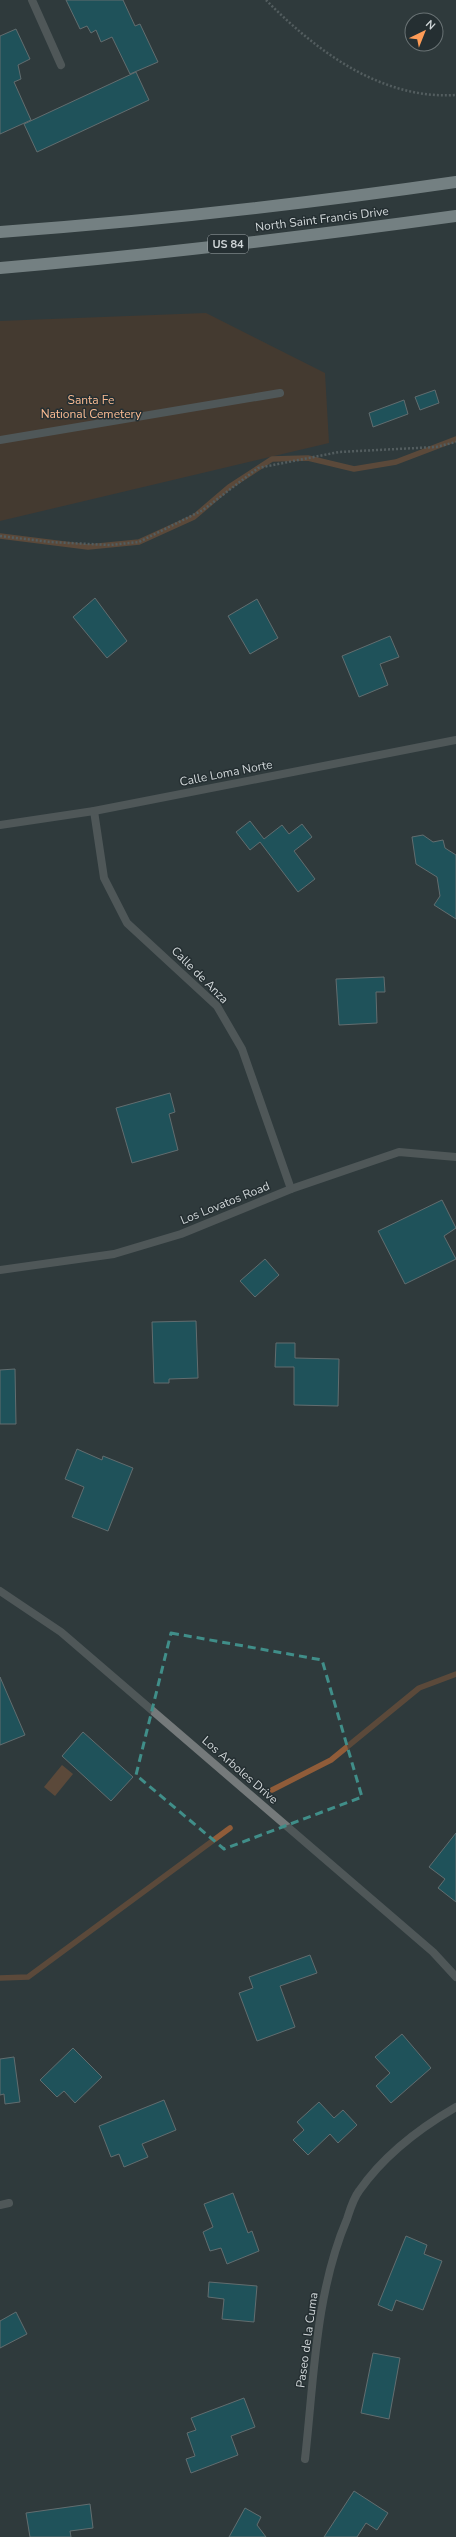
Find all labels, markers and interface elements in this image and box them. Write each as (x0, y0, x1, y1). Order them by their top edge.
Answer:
north arrow (404, 12, 444, 52)
text: N (422, 17, 439, 33)
street label: North Saint Francis Drive (254, 203, 390, 235)
road number: US 84 (208, 235, 248, 253)
park label: Santa Fe National Cemetery (41, 392, 142, 422)
street label: Calle Loma Norte (178, 756, 274, 790)
street label: Calle de Anza (168, 943, 232, 1007)
street label: Los Lovatos Road (178, 1178, 272, 1228)
street label: Los Arboles Drive (199, 1733, 281, 1807)
street label: Paseo de la Cuma (292, 2291, 322, 2389)

